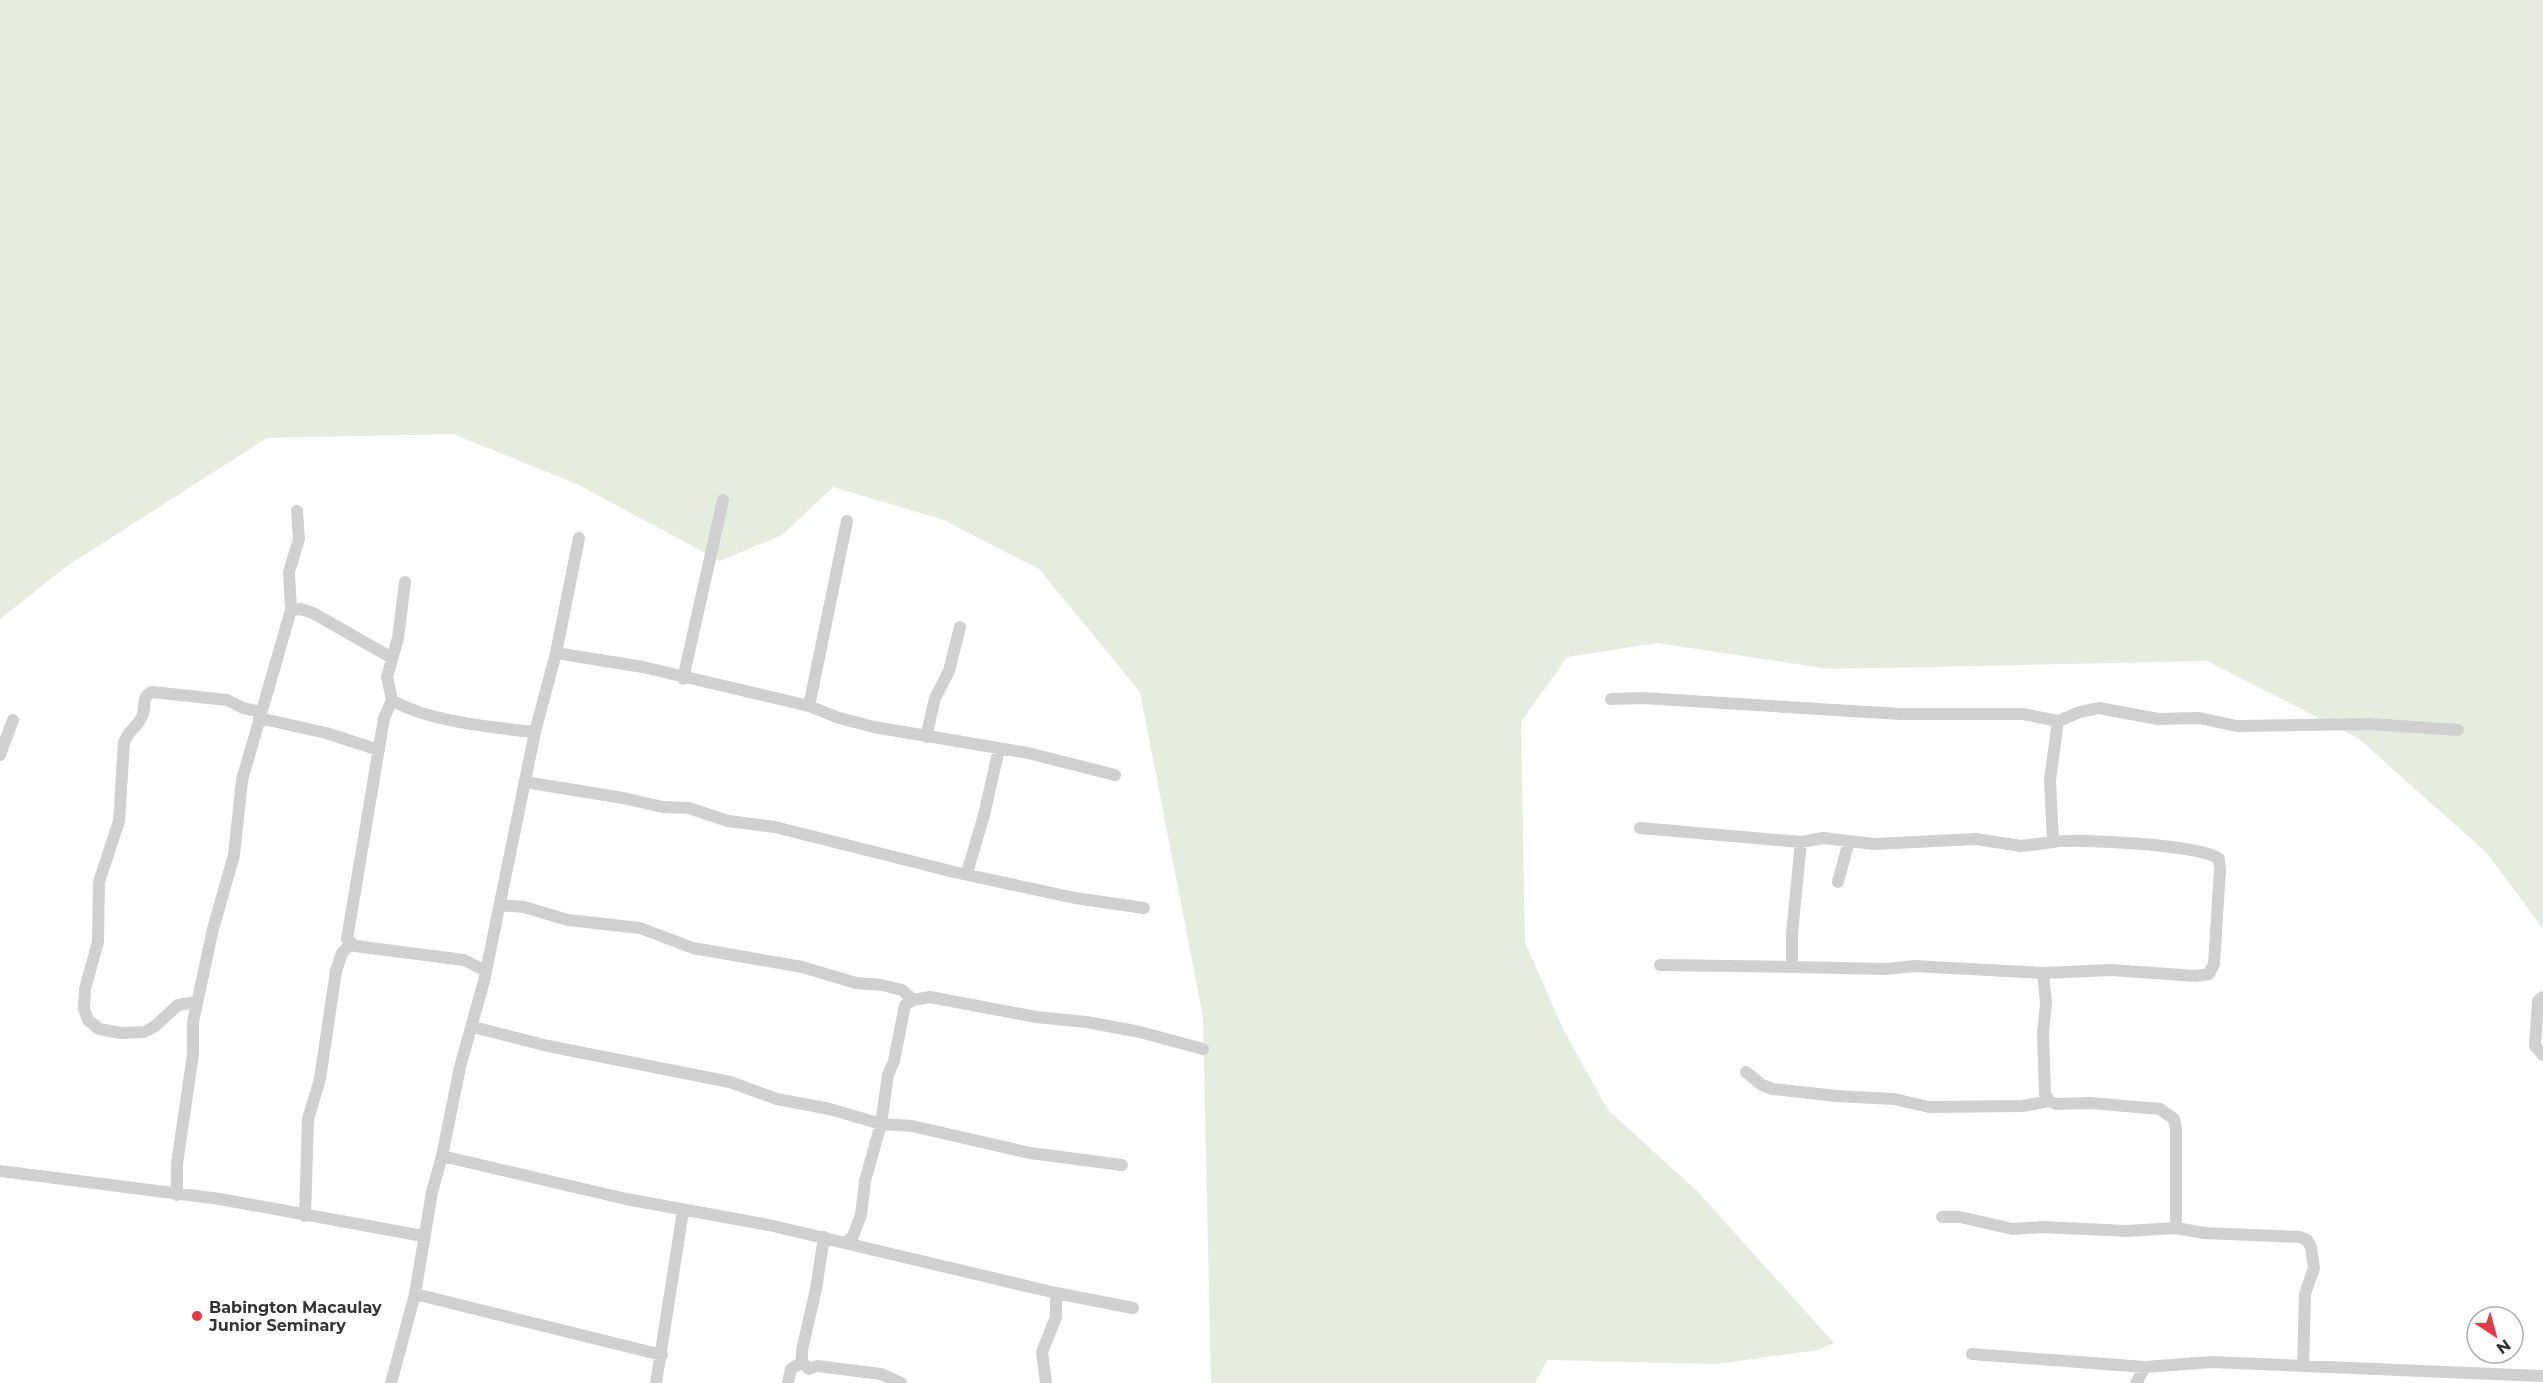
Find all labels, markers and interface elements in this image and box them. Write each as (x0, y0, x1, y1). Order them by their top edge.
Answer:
place label: Babington Macaulay Junior Seminary (208, 1298, 382, 1335)
north arrow (2465, 1305, 2525, 1365)
marker: Babington Macaulay Junior Seminary (190, 1309, 204, 1323)
text: N (2493, 1335, 2514, 1358)

